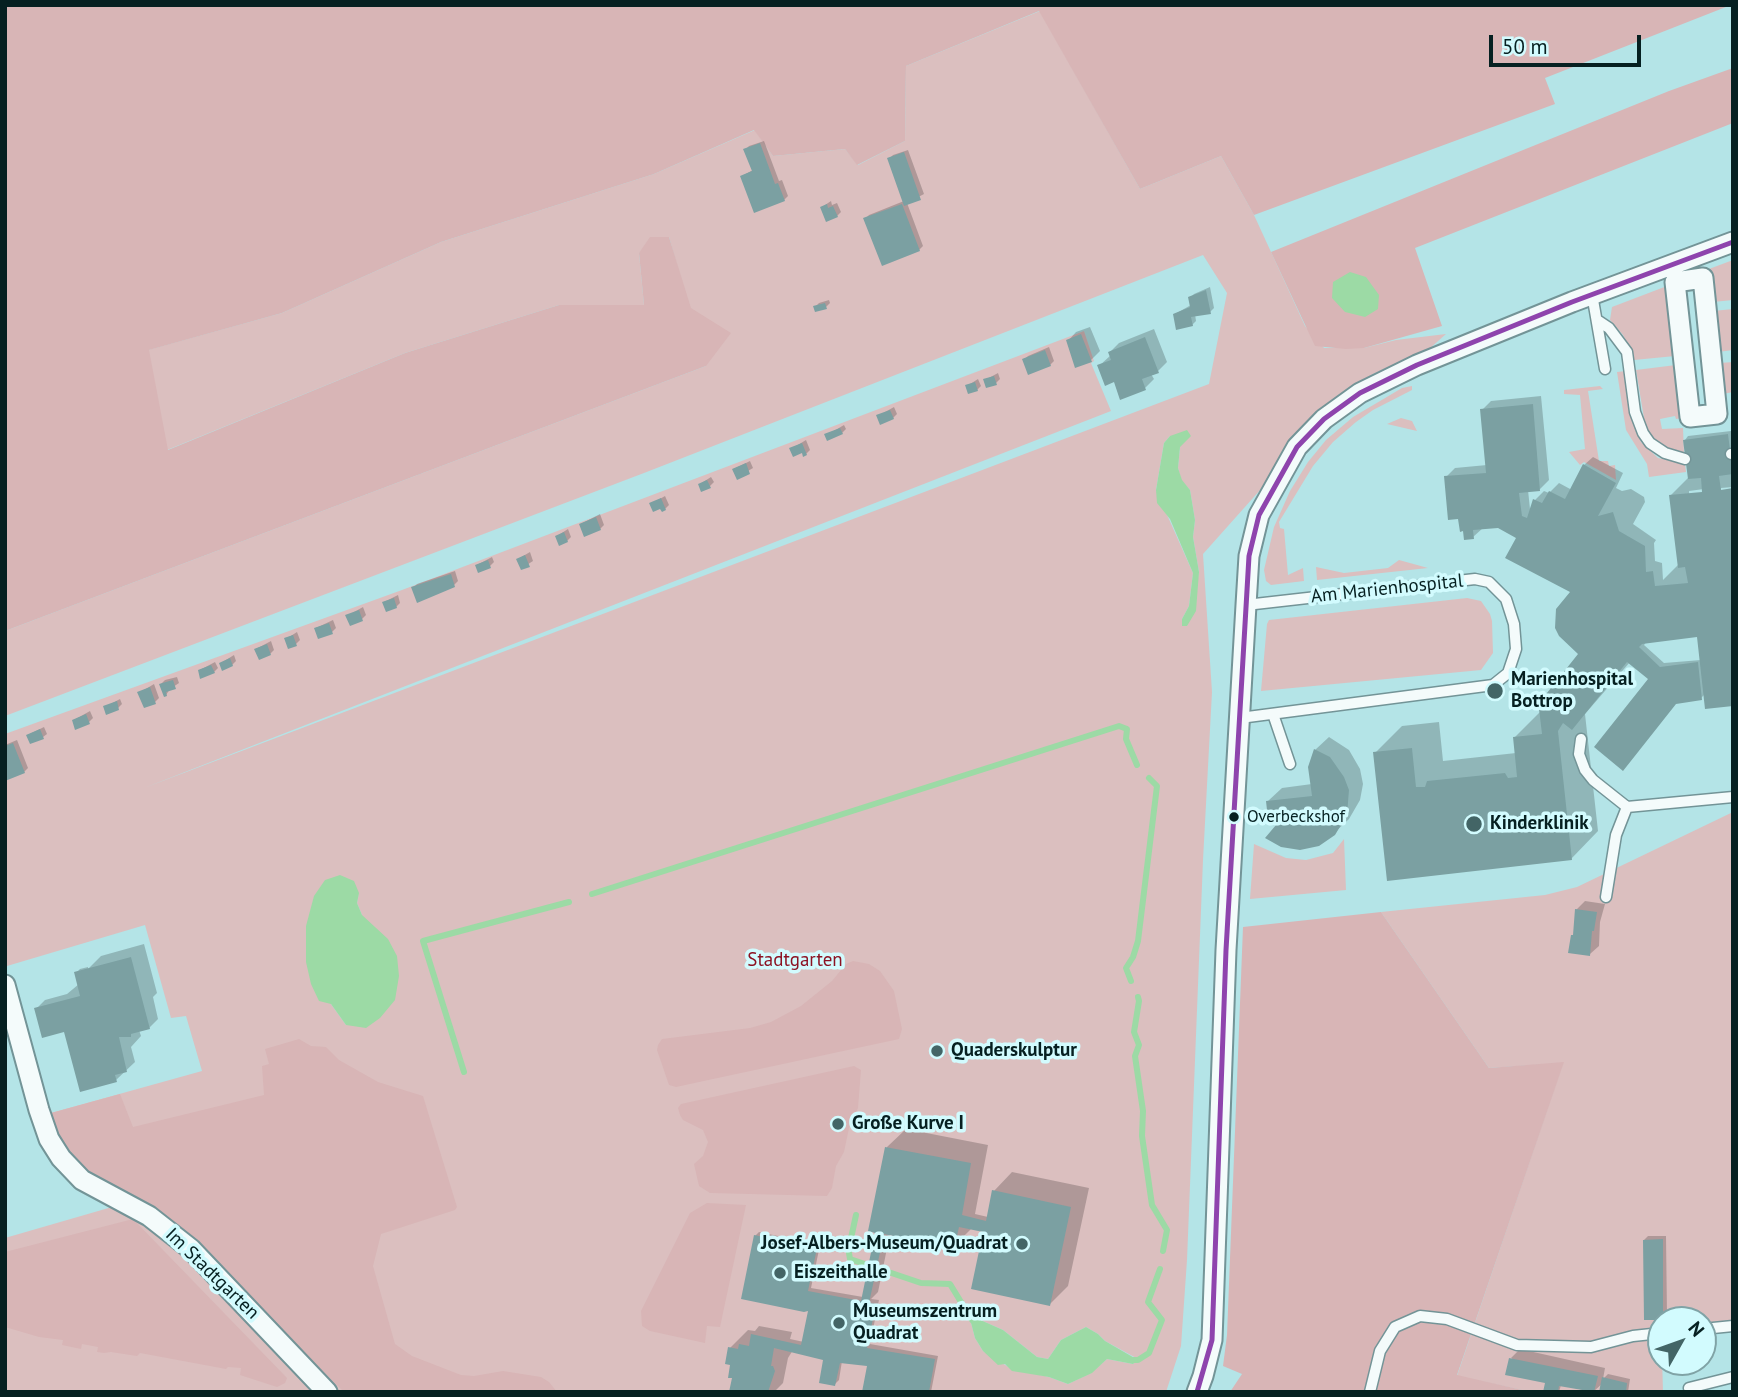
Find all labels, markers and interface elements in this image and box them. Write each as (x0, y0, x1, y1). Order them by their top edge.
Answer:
scale bar (1493, 21, 1645, 65)
text: 50 m (1502, 33, 1548, 60)
street label: Am Marienhospital (1310, 570, 1464, 608)
place label: Marienhospital Bottrop (1511, 669, 1633, 713)
marker: Marienhospital Bottrop (1485, 681, 1505, 701)
place label: Overbeckshof (1247, 807, 1345, 827)
marker: Overbeckshof (1227, 810, 1241, 824)
place label: Kinderklinik (1490, 813, 1589, 835)
marker: Kinderklinik (1464, 814, 1484, 834)
park label: Stadtgarten (747, 950, 843, 972)
place label: Quaderskulptur (951, 1040, 1077, 1062)
marker: Quaderskulptur (929, 1043, 945, 1059)
place label: Große Kurve I (852, 1113, 964, 1135)
marker: Große Kurve I (830, 1116, 846, 1132)
street label: Im Stadtgarten (160, 1224, 264, 1324)
place label: Josef-Albers-Museum/Quadrat (761, 1233, 1008, 1255)
marker: Josef-Albers-Museum/Quadrat (1014, 1236, 1030, 1252)
place label: Eiszeithalle (794, 1262, 888, 1284)
marker: Eiszeithalle (772, 1265, 788, 1281)
place label: Museumszentrum Quadrat (853, 1301, 997, 1345)
north arrow (1647, 1306, 1717, 1376)
marker: Museumszentrum Quadrat (831, 1315, 847, 1331)
text: N (1683, 1316, 1710, 1341)

